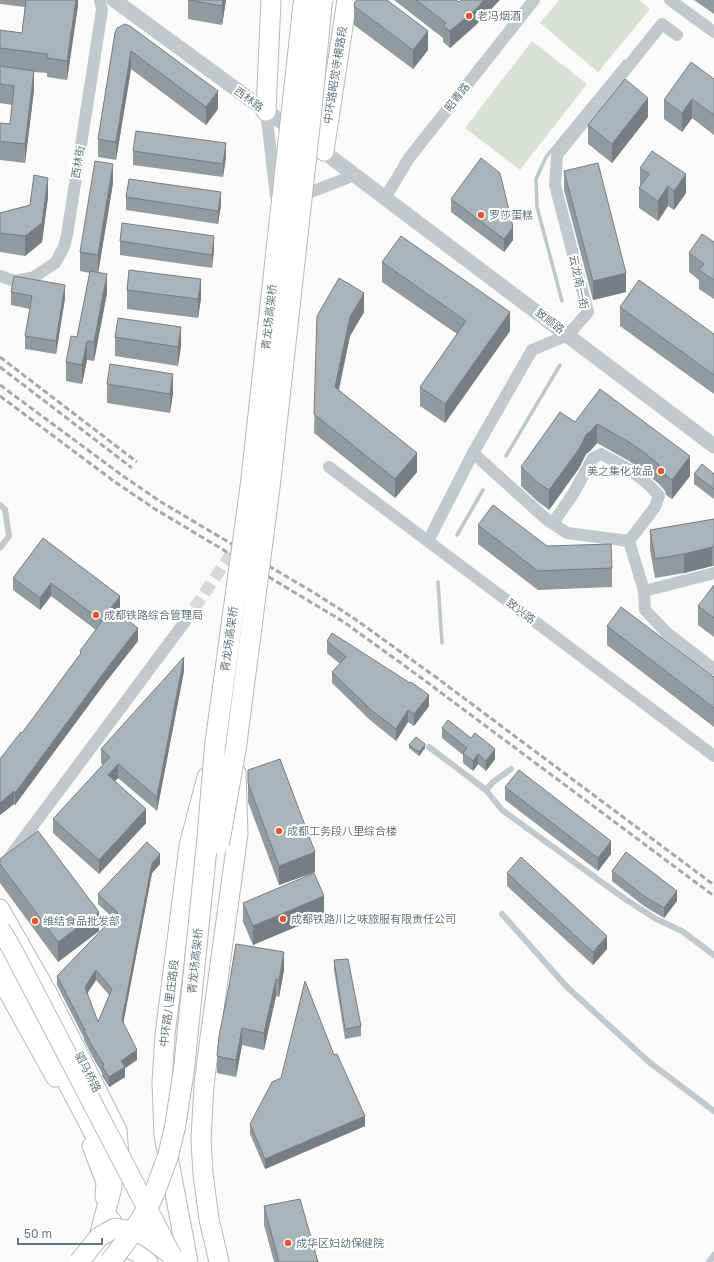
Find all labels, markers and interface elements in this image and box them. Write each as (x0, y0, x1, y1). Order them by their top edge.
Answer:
place label: 老冯烟酒 (477, 9, 521, 22)
marker: 老冯烟酒 (464, 11, 474, 21)
street label: 中环路昭觉寺横路段 (320, 25, 349, 125)
street label: 昭青路 (441, 80, 472, 114)
street label: 西林路 (232, 84, 266, 114)
street label: 西林街 (69, 145, 87, 179)
place label: 罗莎蛋糕 (489, 208, 533, 221)
marker: 罗莎蛋糕 (476, 210, 486, 220)
street label: 云龙南一街 (567, 254, 592, 310)
street label: 青龙场高架桥 (259, 283, 278, 350)
street label: 致顺路 (533, 305, 567, 336)
place label: 美之集化妆品 (587, 464, 653, 477)
marker: 美之集化妆品 (656, 466, 666, 476)
street label: 致兴路 (504, 595, 538, 626)
street label: 青龙场高架桥 (217, 605, 240, 673)
place label: 成都铁路综合管理局 (104, 608, 203, 621)
marker: 成都铁路综合管理局 (91, 610, 101, 620)
place label: 成都工务段八里综合楼 (287, 824, 397, 837)
marker: 成都工务段八里综合楼 (274, 826, 284, 836)
place label: 成都铁路川之味旅服有限责任公司 (291, 912, 456, 925)
place label: 维结食品批发部 (43, 914, 120, 927)
marker: 成都铁路川之味旅服有限责任公司 (278, 914, 288, 924)
marker: 维结食品批发部 (30, 916, 40, 926)
street label: 青龙场高架桥 (185, 927, 204, 994)
street label: 中环路八里庄路段 (157, 958, 180, 1047)
street label: 驷马桥路 (73, 1049, 104, 1094)
scale bar (18, 1220, 102, 1246)
text: 50 m (24, 1226, 52, 1241)
place label: 成华区妇幼保健院 (296, 1236, 384, 1249)
marker: 成华区妇幼保健院 (283, 1238, 293, 1248)

